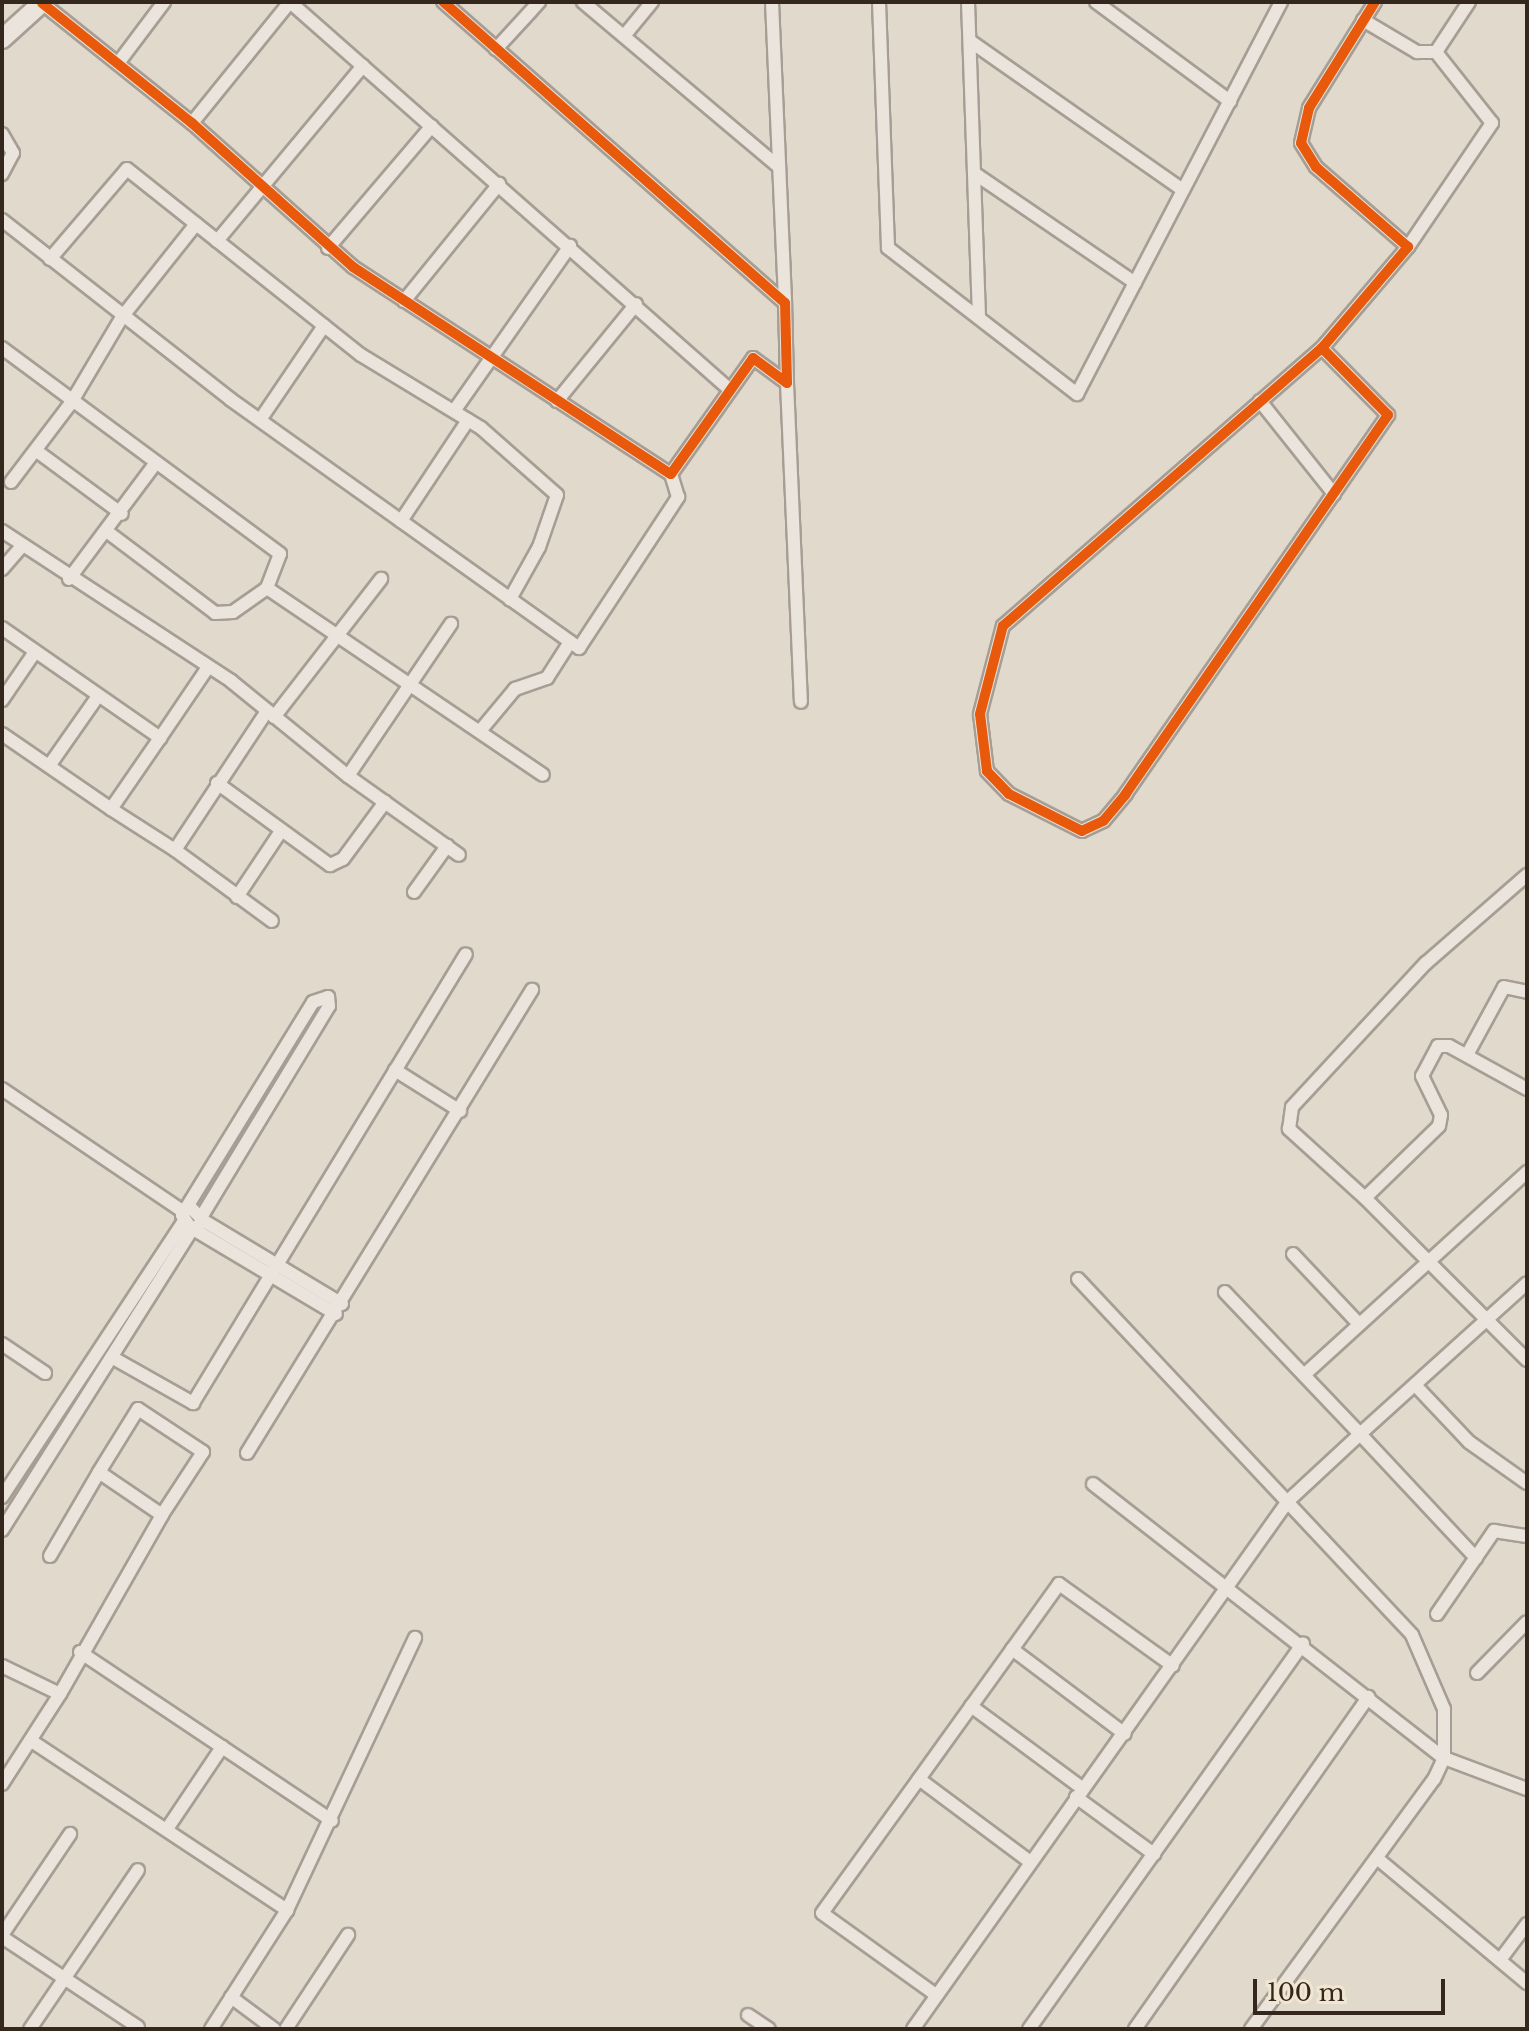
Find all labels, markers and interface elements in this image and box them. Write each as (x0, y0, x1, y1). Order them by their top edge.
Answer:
scale bar (1257, 1963, 1449, 2013)
text: 100 m (1267, 1978, 1345, 2007)

